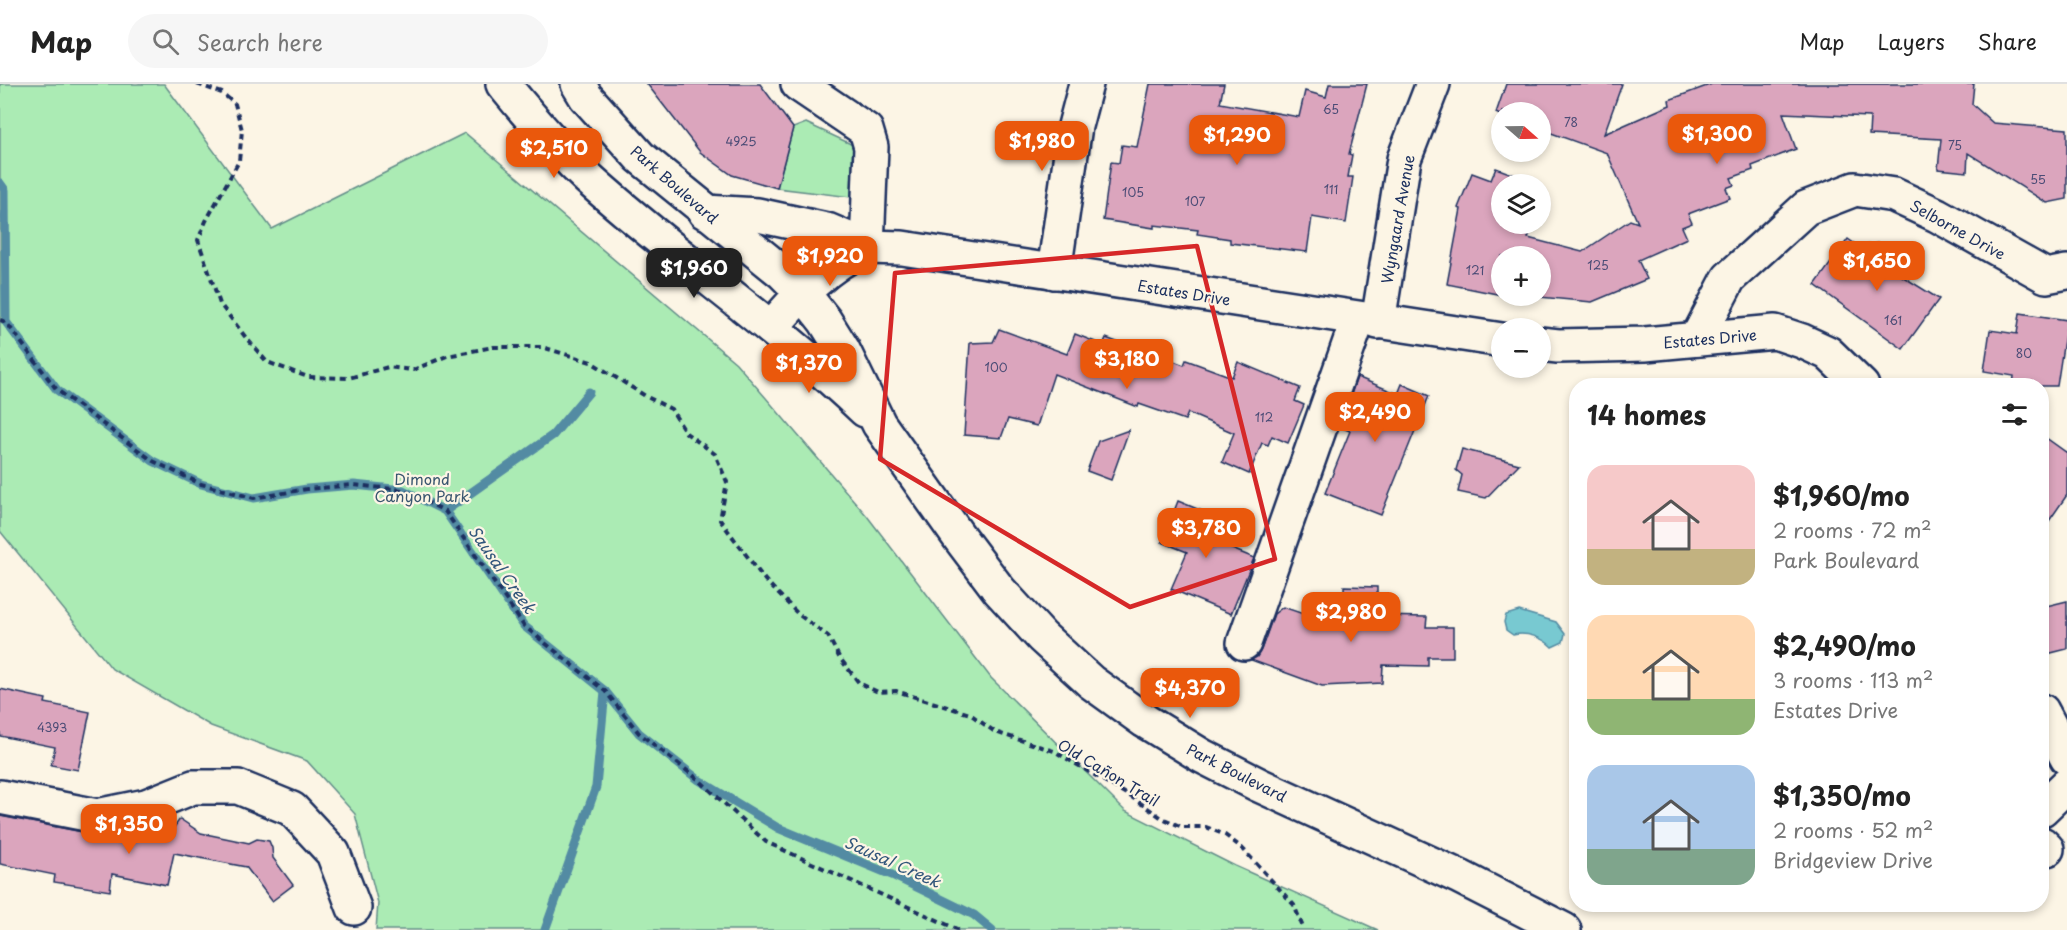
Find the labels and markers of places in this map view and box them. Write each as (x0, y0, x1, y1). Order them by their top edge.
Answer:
pin: $1,300 (1668, 114, 1766, 165)
pin: $1,290 (1188, 115, 1286, 166)
pin: $1,980 (993, 121, 1091, 172)
pin: $2,510 (505, 128, 603, 179)
pin: $1,920 (781, 236, 879, 287)
pin: $1,650 (1828, 241, 1926, 292)
pin: $1,960 (645, 248, 743, 299)
pin: $3,180 (1078, 339, 1176, 390)
pin: $1,370 (760, 343, 858, 394)
pin: $2,490 (1326, 392, 1424, 443)
pin: $3,780 (1157, 508, 1255, 559)
pin: $2,980 (1302, 592, 1400, 643)
pin: $4,370 (1141, 668, 1239, 719)
pin: $1,350 (80, 804, 178, 855)

